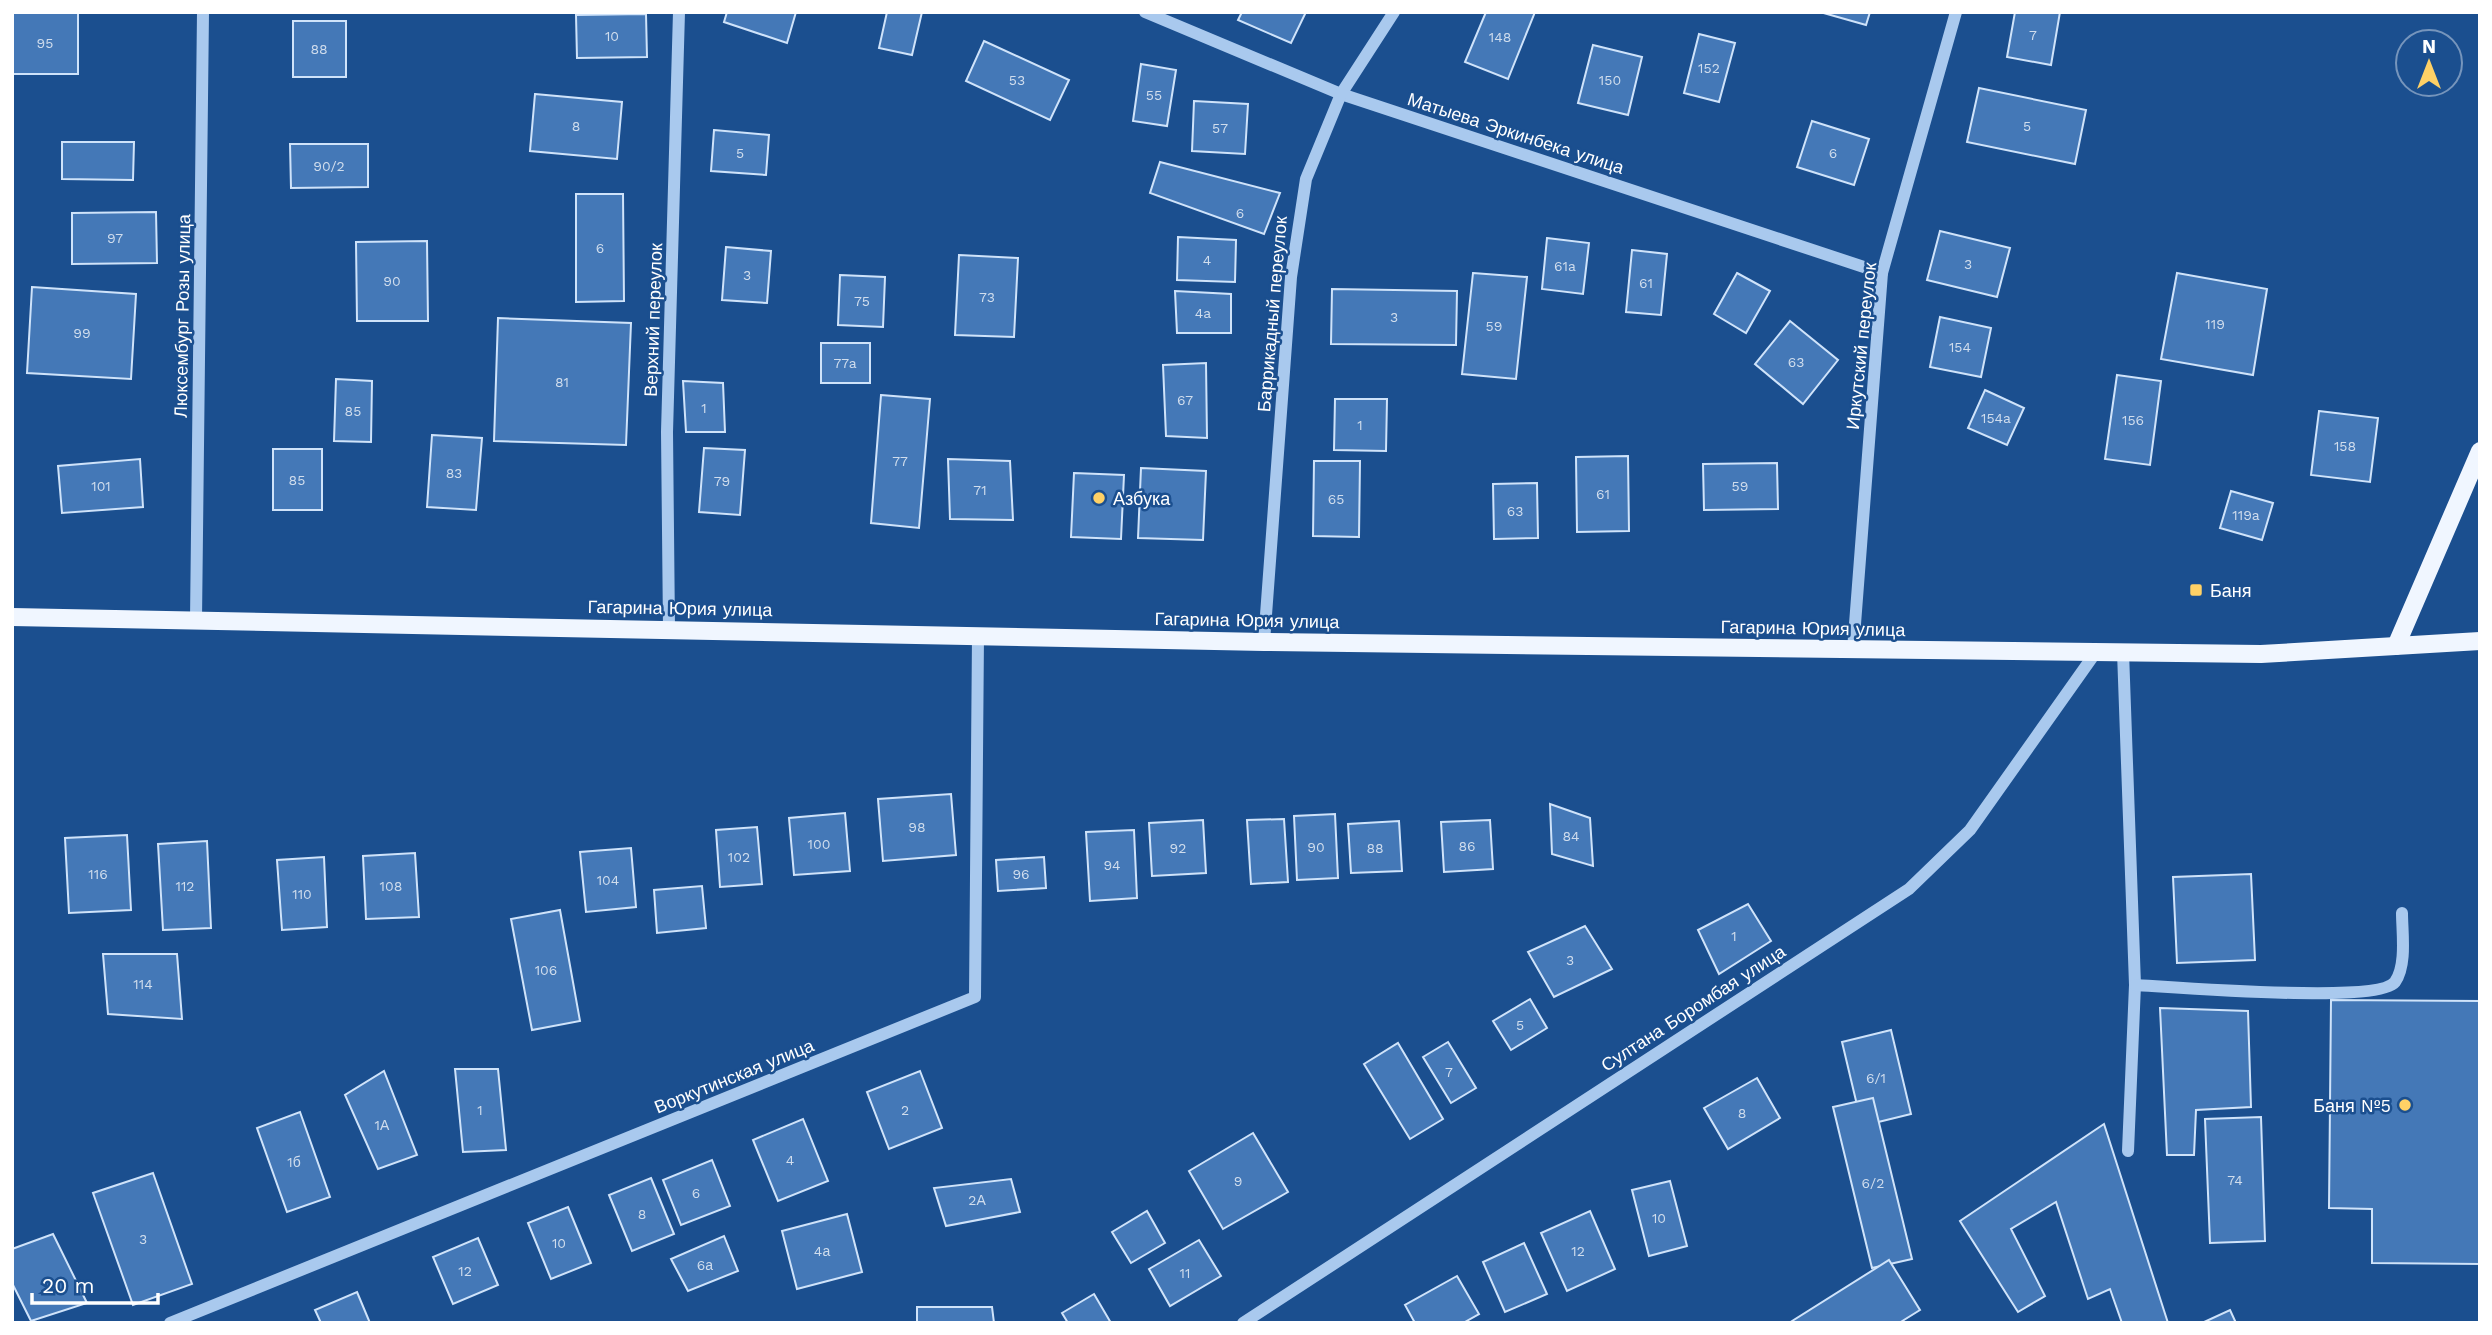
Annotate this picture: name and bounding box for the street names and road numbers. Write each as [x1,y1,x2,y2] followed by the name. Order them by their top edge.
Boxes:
[1405,88,1628,178] street label: Матыева Эркинбека улица
[170,213,194,418] street label: Люксембург Розы улица
[1253,215,1291,413] street label: Баррикадный переулок
[640,243,666,397] street label: Верхний переулок
[1842,261,1880,431] street label: Иркутский переулок
[587,596,774,620] street label: Гагарина Юрия улица
[1154,608,1341,632] street label: Гагарина Юрия улица
[1720,616,1907,640] street label: Гагарина Юрия улица
[1597,940,1790,1076] street label: Султана Боромбая улица
[651,1034,818,1118] street label: Воркутинская улица

